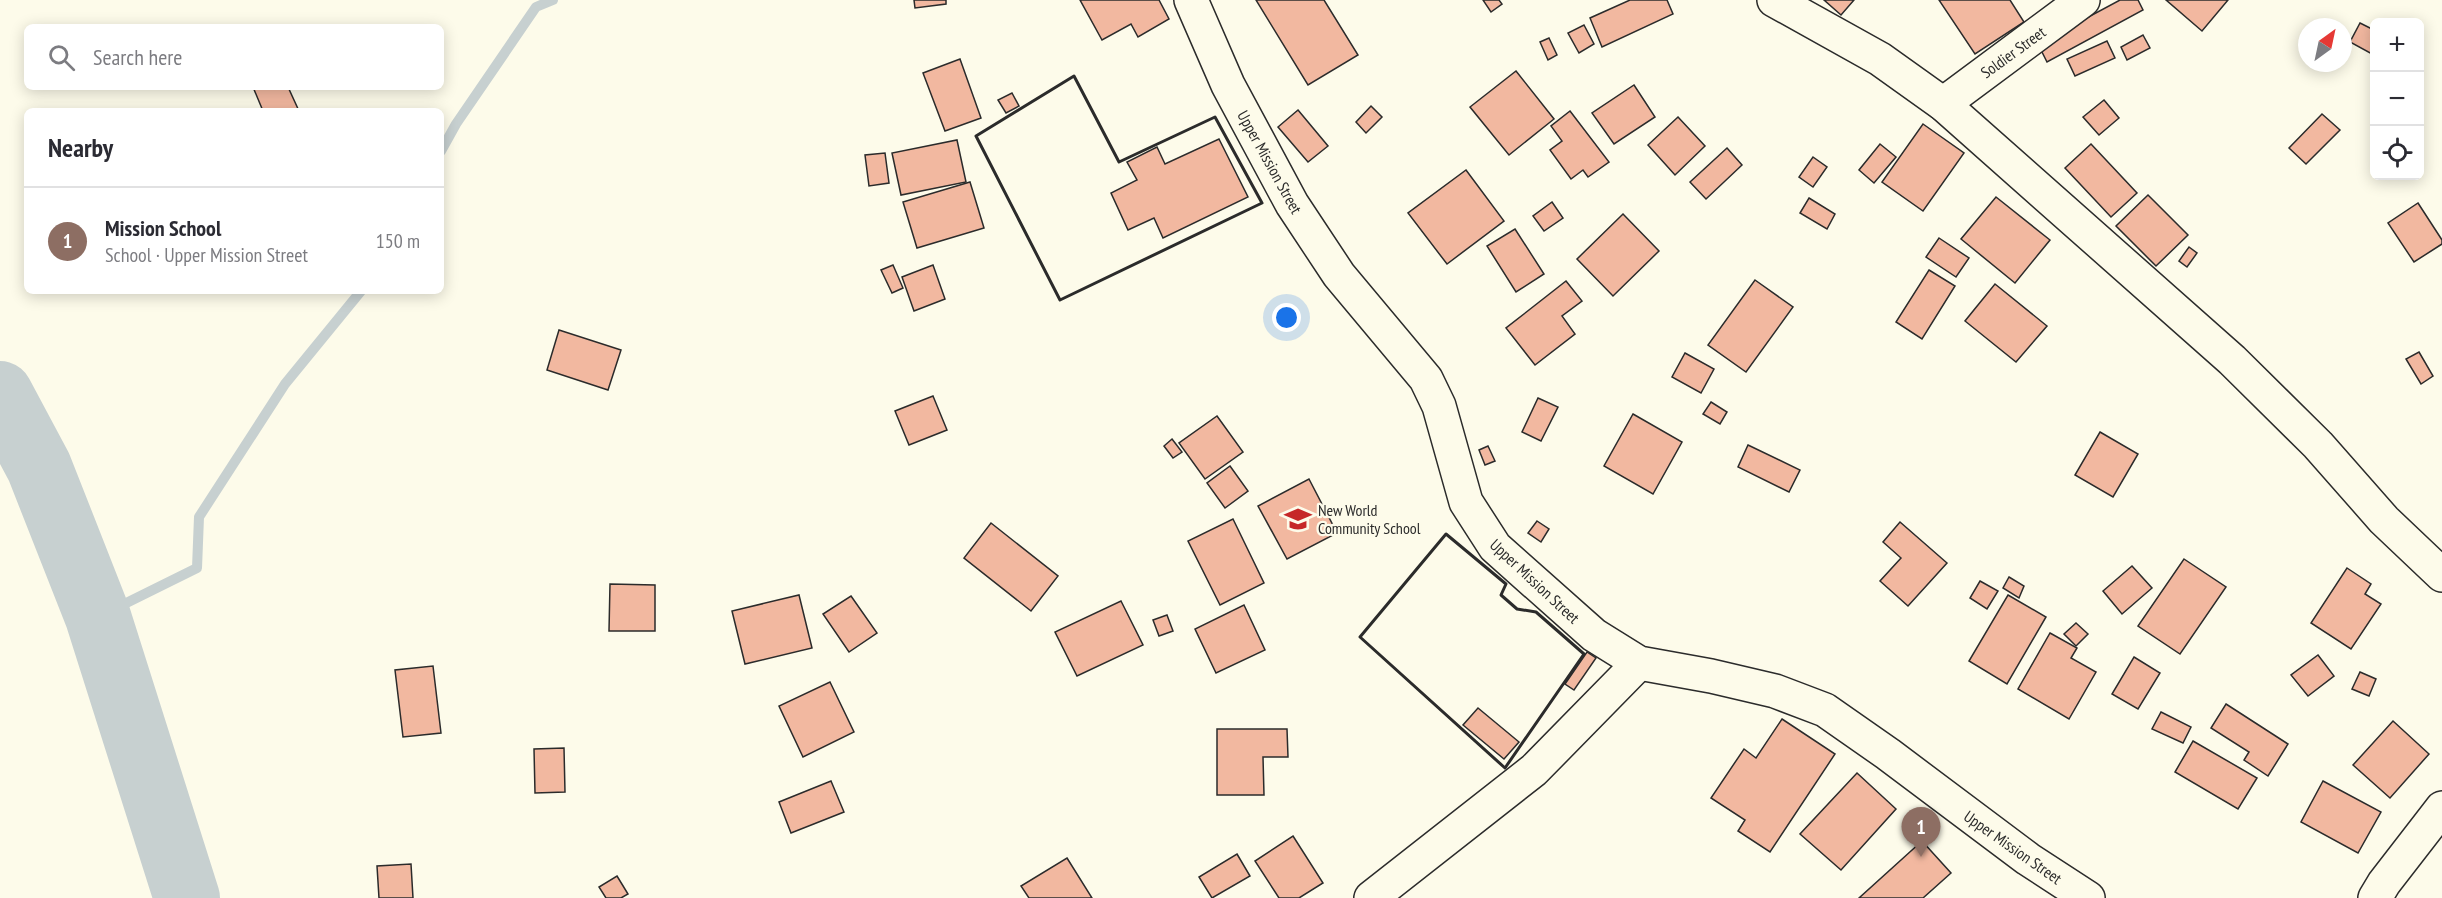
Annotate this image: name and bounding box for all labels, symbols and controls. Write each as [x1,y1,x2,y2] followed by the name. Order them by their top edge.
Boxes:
[2298,18,2352,72] north arrow
[2370,18,2424,180] map controls
[2370,18,2424,72] button: +
[1977,21,2050,82] street label: Soldier Street
[24,24,444,90] search box
[45,41,78,74] icon: search
[93,43,182,71] text: Search here
[2370,72,2424,126] button: −
[1233,107,1307,218] street label: Upper Mission Street
[2370,126,2424,180] button: locate
[48,131,113,164] text: Nearby
[105,214,221,242] text: Mission School
[63,228,72,254] text: 1
[376,228,420,254] text: 150 m
[105,242,308,268] text: School · Upper Mission Street
[1272,303,1301,332] your location
[1318,500,1421,538] place label: New World Community School
[1283,504,1313,534] school or university icon: New World Community School
[1486,534,1584,628] street label: Upper Mission Street
[1960,806,2066,889] street label: Upper Mission Street
[1902,808,1940,857] pin: 1

